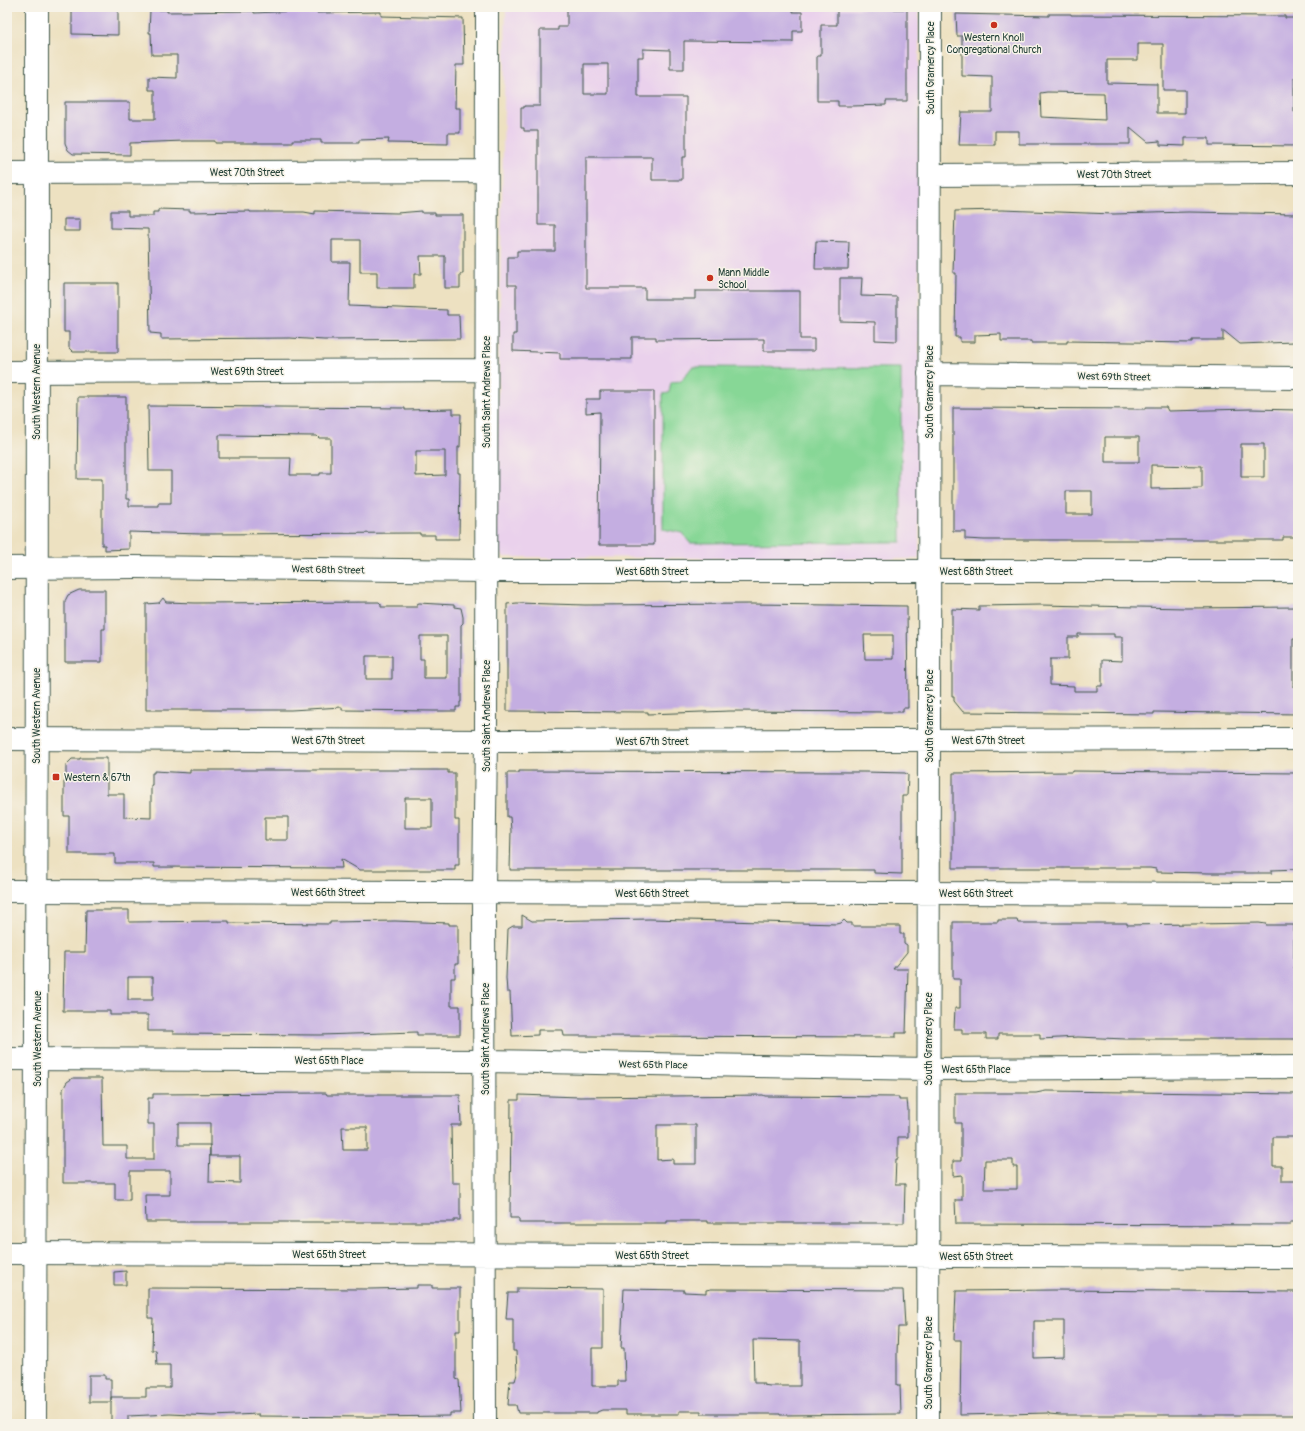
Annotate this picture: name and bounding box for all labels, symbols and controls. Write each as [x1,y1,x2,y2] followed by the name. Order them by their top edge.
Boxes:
[989,20,999,30] marker: Western Knoll Congregational Church
[925,21,937,115] street label: South Gramercy Place
[947,32,1042,56] place label: Western Knoll Congregational Church
[210,167,285,179] street label: West 70th Street
[1077,169,1152,181] street label: West 70th Street
[718,267,769,291] place label: Mann Middle School
[705,273,715,283] marker: Mann Middle School
[481,336,493,448] street label: South Saint Andrews Place
[31,344,43,440] street label: South Western Avenue
[924,345,936,439] street label: South Gramercy Place
[210,366,285,378] street label: West 69th Street
[1077,370,1152,384] street label: West 69th Street
[291,563,366,577] street label: West 68th Street
[615,566,689,578] street label: West 68th Street
[939,566,1013,578] street label: West 68th Street
[481,660,493,772] street label: South Saint Andrews Place
[31,668,43,764] street label: South Western Avenue
[924,669,936,763] street label: South Gramercy Place
[291,735,366,747] street label: West 67th Street
[951,735,1026,747] street label: West 67th Street
[615,736,690,748] street label: West 67th Street
[51,772,61,782] marker: Western & 67th
[64,772,131,784] place label: Western & 67th
[291,887,366,899] street label: West 66th Street
[615,888,690,900] street label: West 66th Street
[939,888,1014,900] street label: West 66th Street
[480,983,492,1095] street label: South Saint Andrews Place
[32,991,44,1087] street label: South Western Avenue
[923,992,935,1086] street label: South Gramercy Place
[295,1055,363,1067] street label: West 65th Place
[618,1058,688,1072] street label: West 65th Place
[942,1064,1010,1076] street label: West 65th Place
[292,1249,367,1261] street label: West 65th Street
[615,1250,690,1262] street label: West 65th Street
[939,1251,1014,1263] street label: West 65th Street
[923,1316,935,1410] street label: South Gramercy Place

